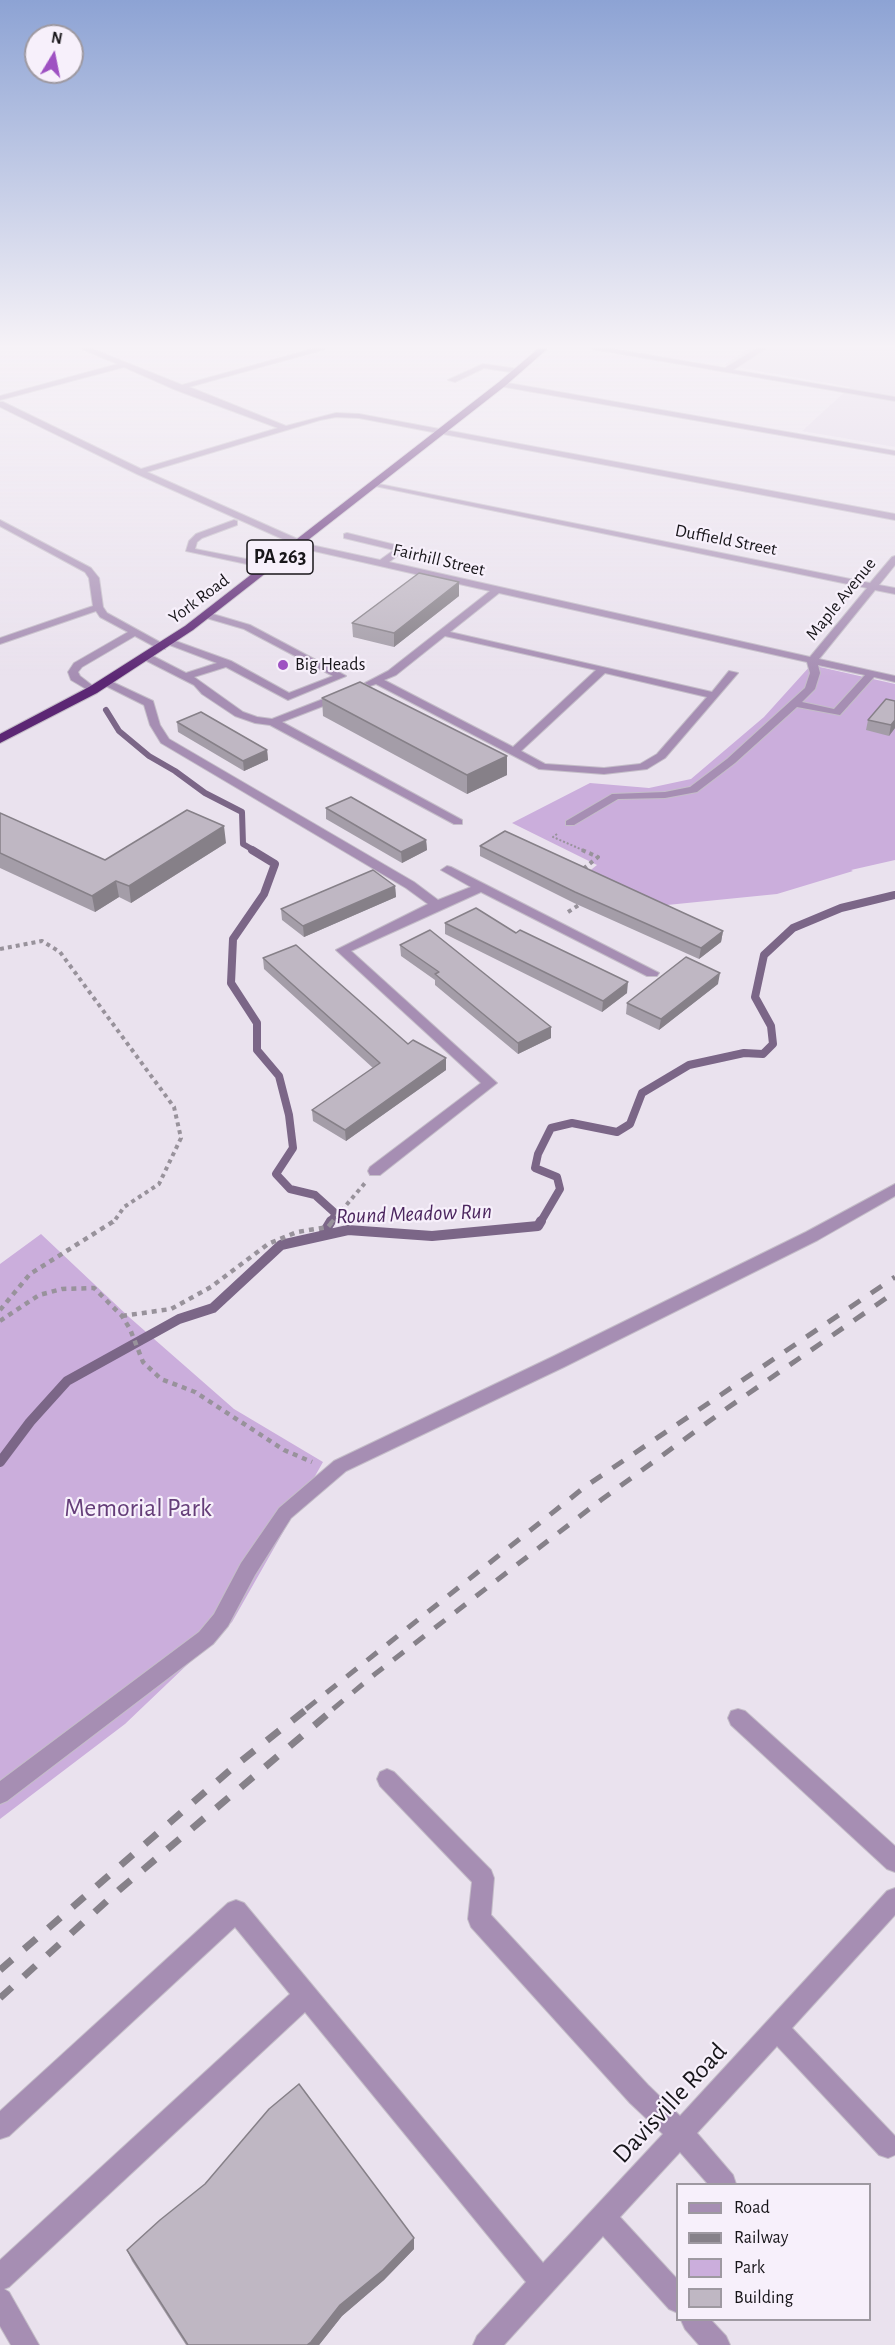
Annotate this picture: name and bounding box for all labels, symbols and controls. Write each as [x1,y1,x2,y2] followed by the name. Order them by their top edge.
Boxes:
[24,24,84,84] north arrow
[50,29,64,47] text: N
[673,520,779,560] street label: Duffield Street
[391,539,487,581] street label: Fairhill Street
[247,540,313,574] road number: PA 263
[801,553,881,645] street label: Maple Avenue
[165,569,233,629] street label: York Road
[295,654,365,676] place label: Big Heads
[276,658,290,672] marker: Big Heads
[336,1198,492,1230] water label: Round Meadow Run
[64,1492,212,1524] park label: Memorial Park
[606,2036,734,2170] street label: Davisville Road
[676,2183,871,2321] legend
[734,2199,770,2217] text: Road
[734,2229,788,2247] text: Railway
[734,2259,765,2277] text: Park
[734,2289,793,2307] text: Building

